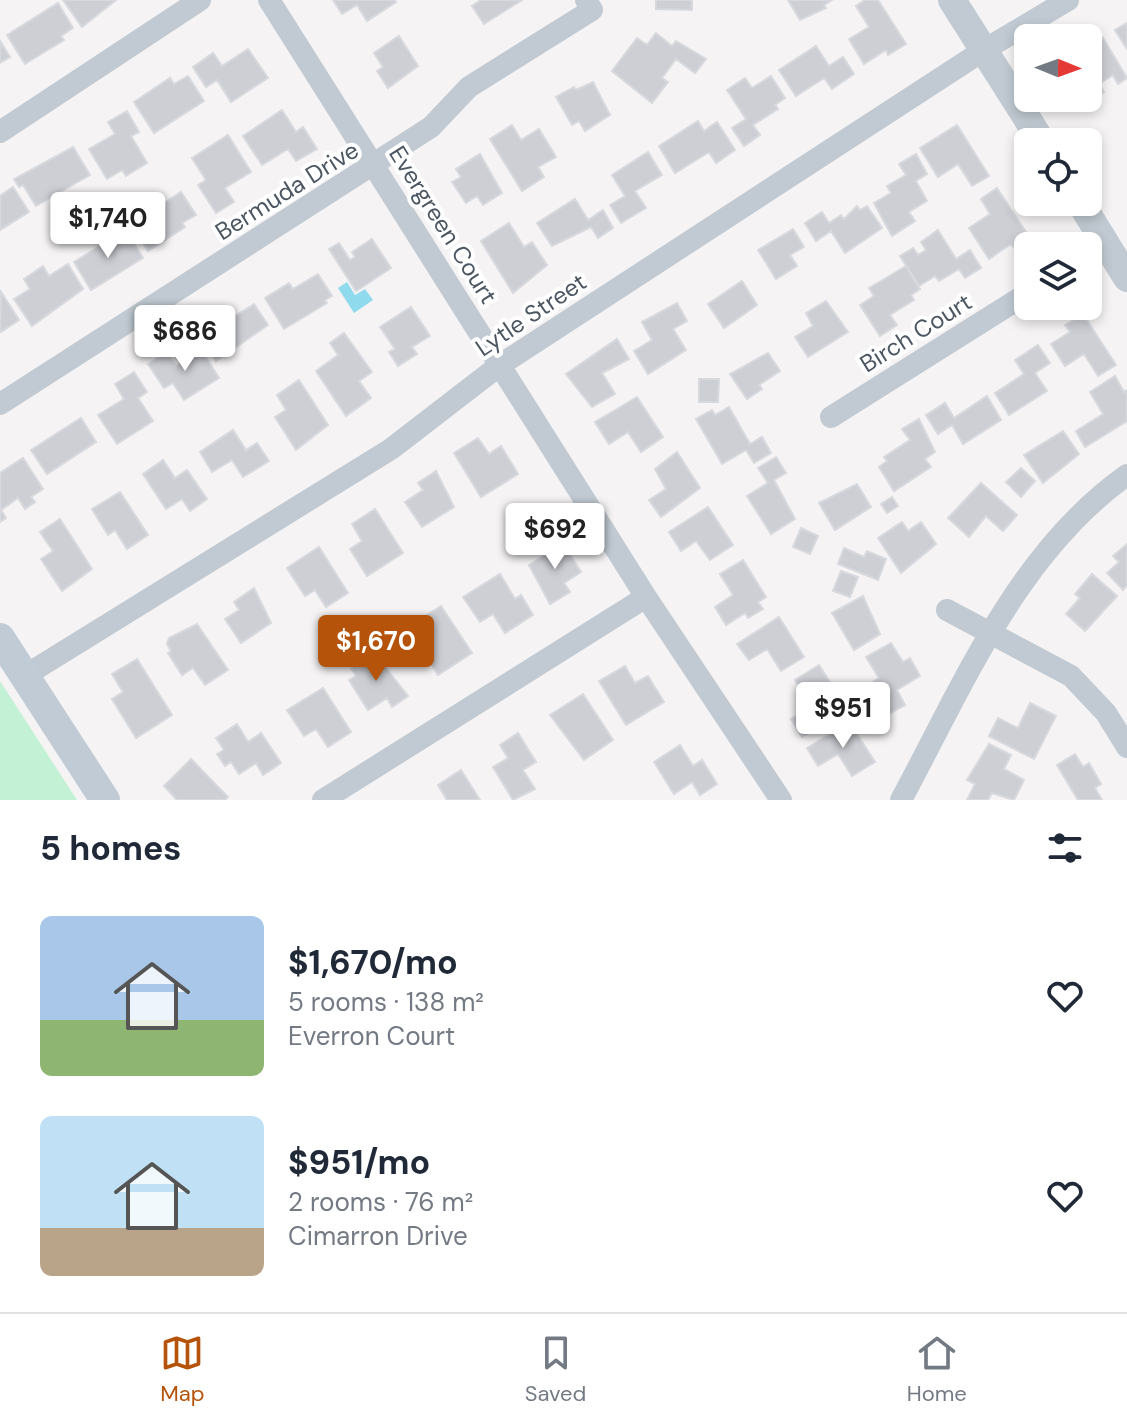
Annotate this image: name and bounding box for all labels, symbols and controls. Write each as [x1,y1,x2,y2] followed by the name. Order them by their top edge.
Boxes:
[1014,24,1102,112] north arrow
[1014,24,1102,320] map controls
[1014,128,1102,216] button: locate
[209,134,364,247] street label: Bermuda Drive
[382,140,504,310] street label: Evergreen Court
[43,192,173,260] pin: $1,740
[68,201,148,235] text: $1,740
[1014,232,1102,320] button: layers
[469,266,592,363] street label: Lytle Street
[854,286,977,379] street label: Birch Court
[138,305,232,373] pin: $686
[152,314,218,348] text: $686
[508,503,602,571] pin: $692
[524,512,587,546] text: $692
[311,615,441,683] pin: $1,670
[336,624,416,658] text: $1,670
[796,682,890,750] pin: $951
[814,691,872,725] text: $951
[40,826,181,871] text: 5 homes
[1043,826,1087,870] icon: filters
[288,940,458,985] text: $1,670/mo
[104,948,200,1044] icon: home
[1043,974,1087,1018] icon: heart
[288,985,484,1019] text: 5 rooms · 138 m²
[288,1019,455,1053] text: Everron Court
[288,1140,430,1185] text: $951/mo
[104,1148,200,1244] icon: home
[1043,1174,1087,1218] icon: heart
[288,1185,473,1219] text: 2 rooms · 76 m²
[288,1219,468,1253] text: Cimarron Drive
[160,1331,204,1408] tab: Map
[525,1331,586,1408] tab: Saved
[907,1331,967,1408] tab: Home

